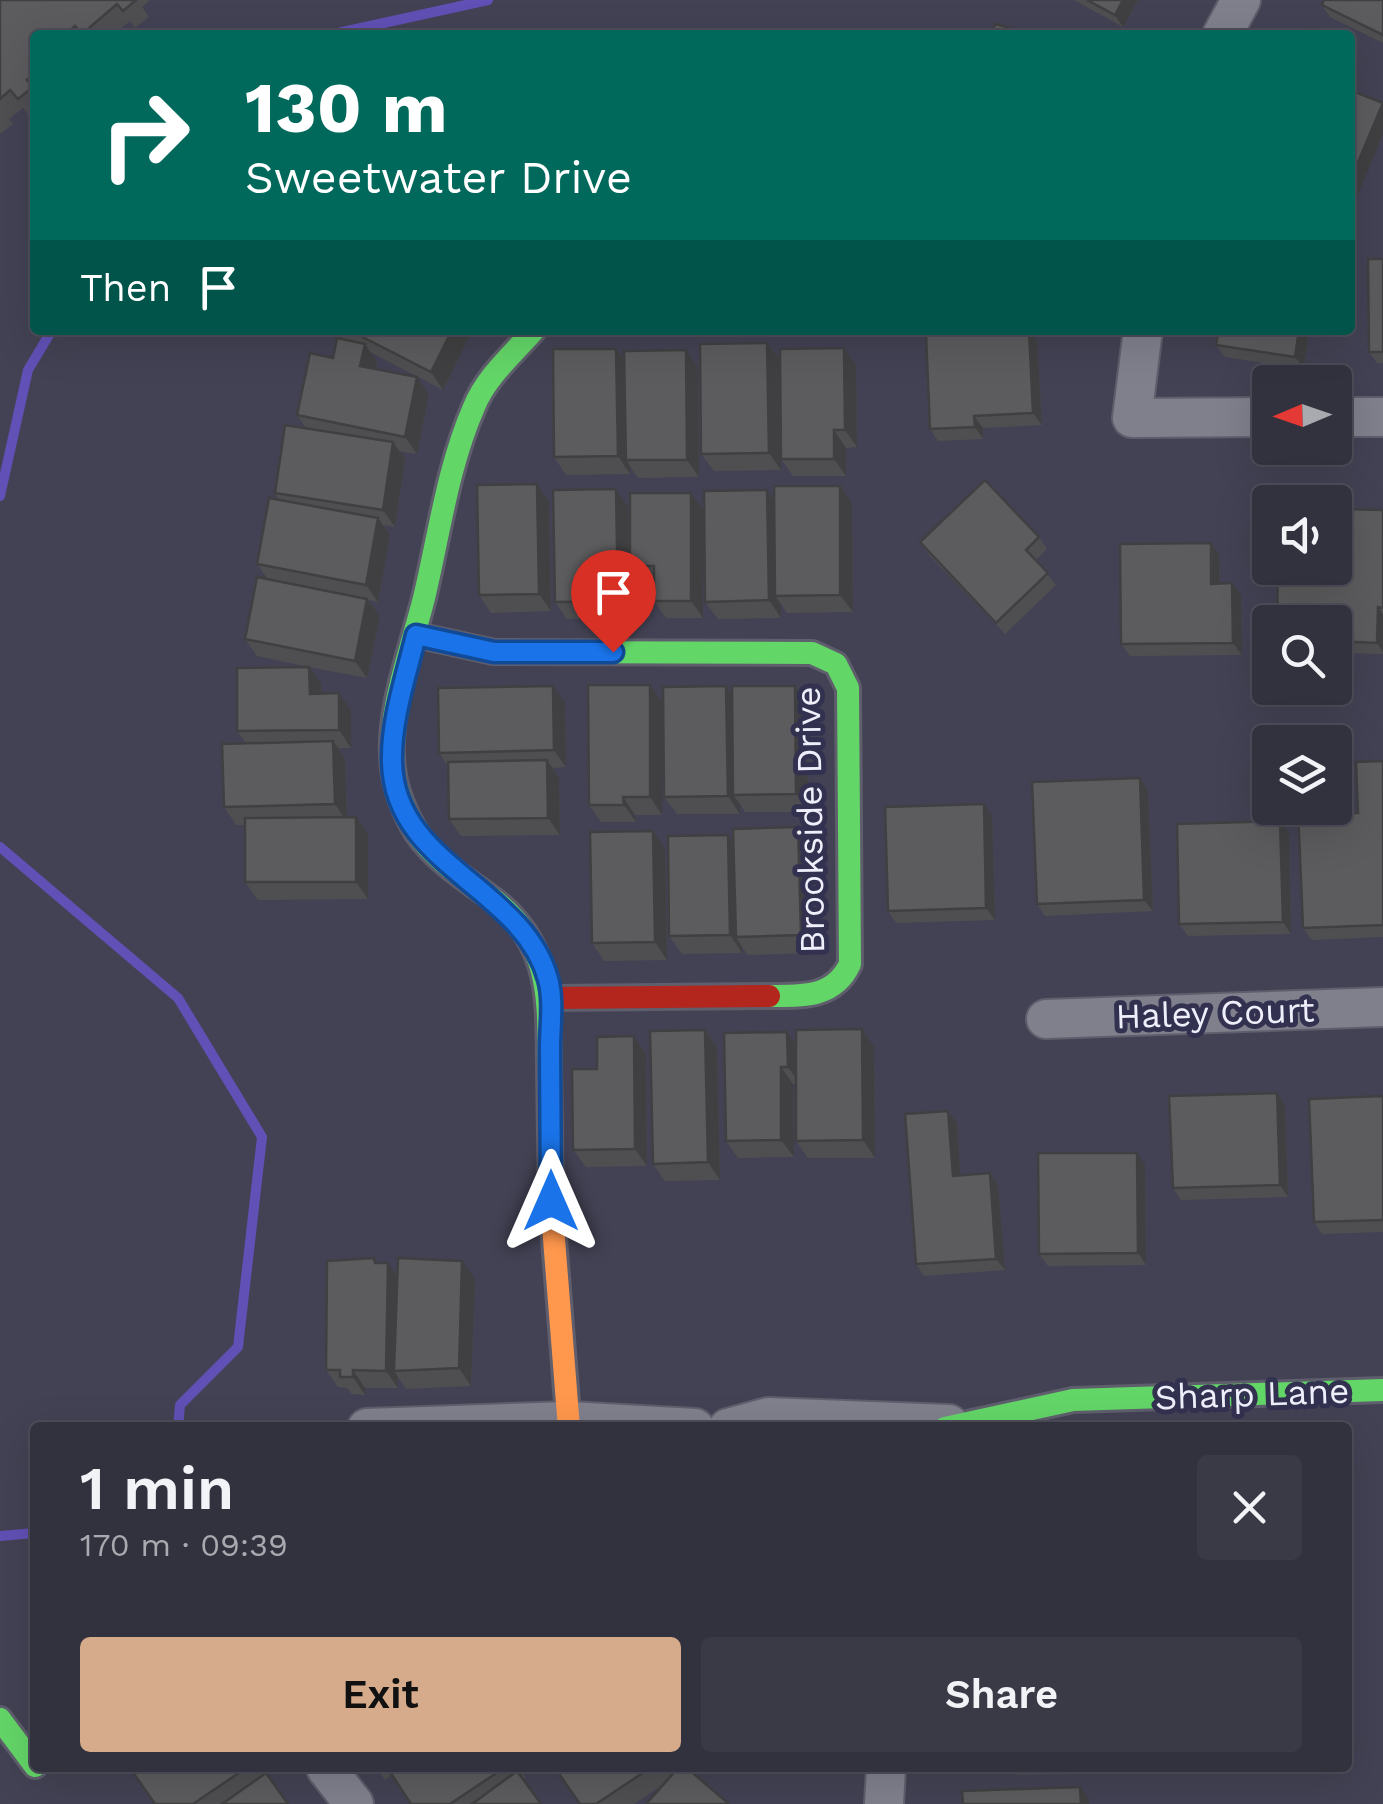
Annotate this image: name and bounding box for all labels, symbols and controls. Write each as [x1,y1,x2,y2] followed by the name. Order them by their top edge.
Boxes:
[245,67,448,149] text: 130 m
[80,70,210,200] icon: right
[245,151,632,204] text: Sweetwater Drive
[191,260,246,315] icon: arrive
[80,266,171,310] text: Then
[1252,365,1352,465] north arrow
[1252,365,1352,825] map controls
[1252,485,1352,585] button: sound
[571,550,656,653] pin
[586,565,641,620] icon: arrive
[1252,605,1352,705] button: search
[787,686,833,954] street label: Brookside Drive
[1252,725,1352,825] button: layers
[1115,989,1315,1037] street label: Haley Court
[499,1149,603,1253] position arrow
[1154,1370,1350,1418] street label: Sharp Lane
[80,1453,234,1524] text: 1 min
[1197,1455,1302,1560] button: close
[80,1526,288,1564] text: 170 m · 09:39
[80,1637,681,1752] button: Exit
[701,1637,1302,1752] button: Share

